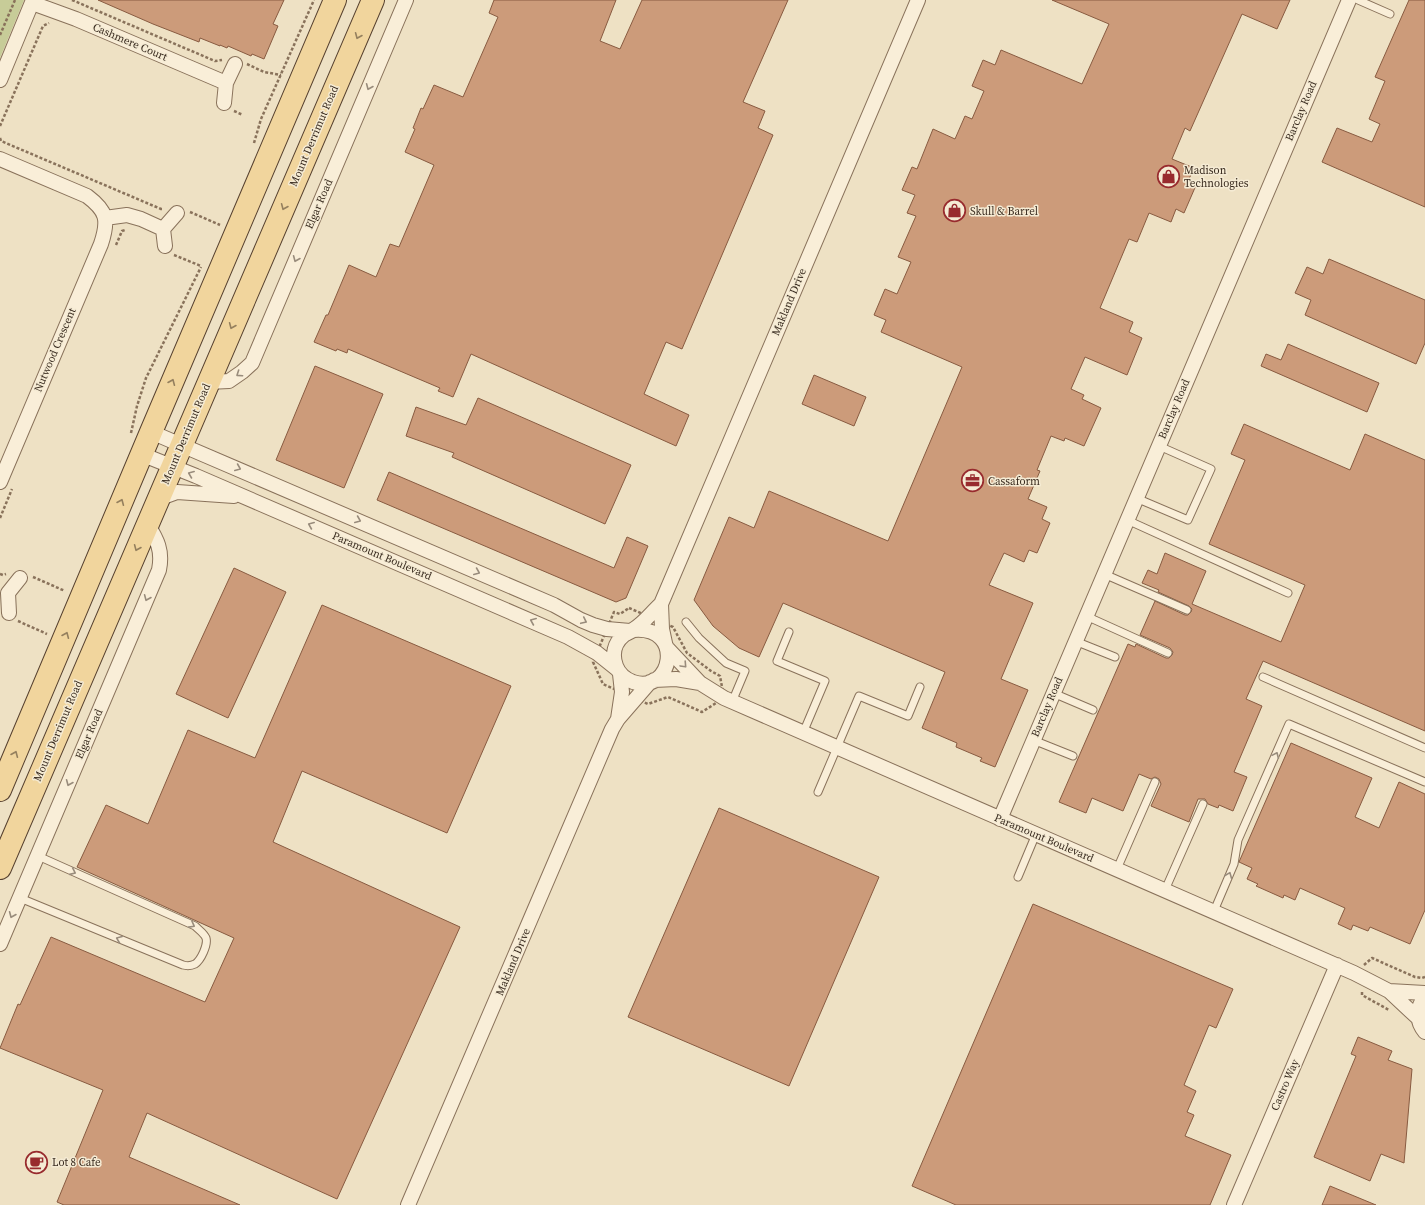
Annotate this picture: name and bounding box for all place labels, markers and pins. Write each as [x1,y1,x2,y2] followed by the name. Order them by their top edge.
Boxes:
[1155,163,1181,189] shop icon: Madison Technologies
[1184,163,1249,191] place label: Madison Technologies
[942,198,968,224] shop icon: Skull & Barrel
[970,204,1038,219] place label: Skull & Barrel
[959,468,985,494] office icon: Cassaform
[988,474,1040,489] place label: Cassaform
[23,1149,49,1175] cafe icon: Lot 8 Cafe
[52,1155,101,1170] place label: Lot 8 Cafe

